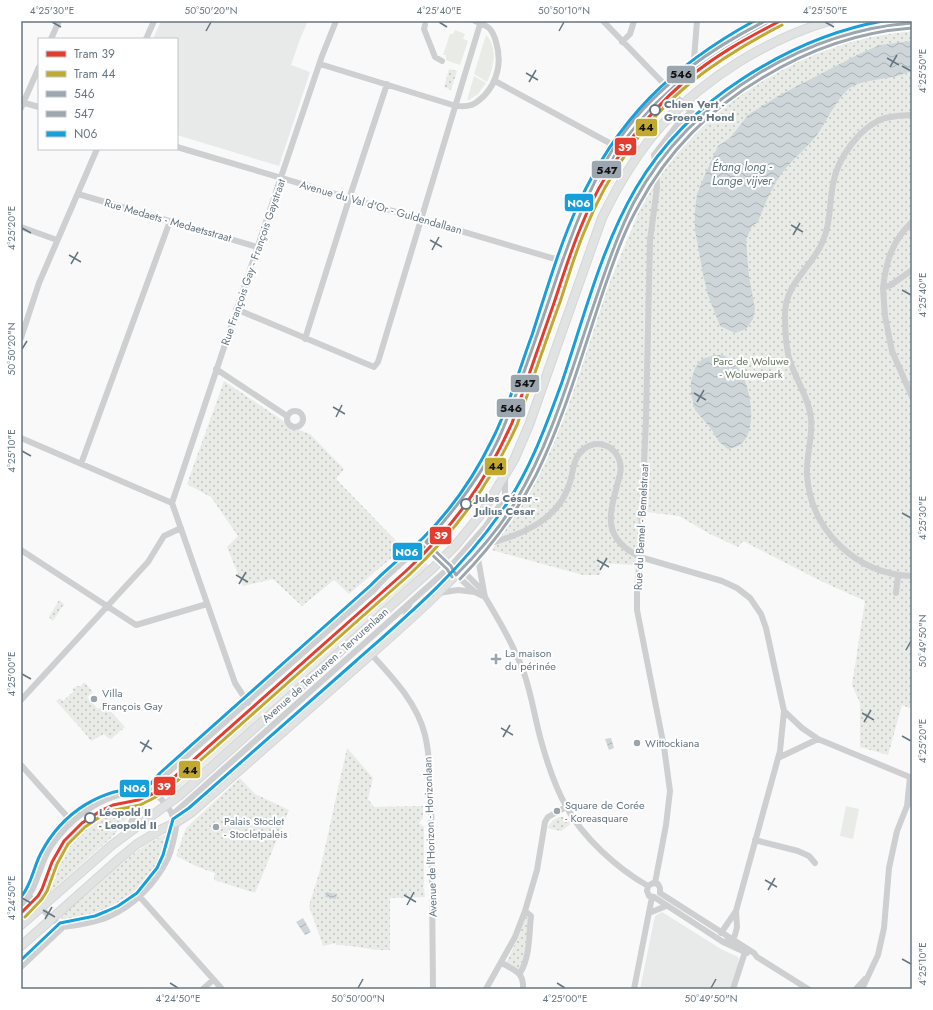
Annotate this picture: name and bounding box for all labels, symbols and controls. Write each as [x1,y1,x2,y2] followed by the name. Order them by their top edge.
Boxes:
[30,3,74,18] text: 4°25'30"E
[185,3,238,18] text: 50°50'20"N
[417,3,461,18] text: 4°25'40"E
[538,3,590,18] text: 50°50'10"N
[803,3,847,18] text: 4°25'50"E
[38,38,178,150] legend
[74,45,115,63] text: Tram 39
[915,49,930,93] text: 4°25'50"E
[74,65,115,83] text: Tram 44
[666,65,696,84] line badge: 546
[670,66,692,82] text: 546
[74,85,95,103] text: 546
[664,96,734,125] place label: Chien Vert - Groene Hond
[649,104,661,116] marker: Chien Vert - Groene Hond
[74,105,95,123] text: 547
[635,118,658,137] line badge: 44
[638,119,654,135] text: 44
[74,125,98,143] text: N06
[614,137,637,156] line badge: 39
[618,139,632,155] text: 39
[712,158,773,190] water label: Étang long - Lange vijver
[591,160,622,179] line badge: 547
[596,162,618,178] text: 547
[217,176,289,347] street label: Rue François Gay - François Gaystraat
[298,176,464,238] street label: Avenue du Val d'Or - Guldendallaan
[564,193,594,212] line badge: N06
[103,194,234,246] street label: Rue Medaets - Medaetsstraat
[567,195,591,211] text: N06
[4,206,19,250] text: 4°25'20"E
[915,273,930,317] text: 4°25'40"E
[4,323,19,376] text: 50°50'20"N
[713,353,789,382] park label: Parc de Woluwe - Woluwepark
[510,374,540,393] line badge: 547
[514,375,536,391] text: 547
[496,398,526,418] line badge: 546
[500,400,522,416] text: 546
[4,429,19,473] text: 4°25'10"E
[484,457,507,476] line badge: 44
[488,458,504,474] text: 44
[630,463,652,591] street label: Rue du Bemel - Bemelstraat
[473,490,538,519] place label: Jules César - Julius Cesar
[915,496,930,540] text: 4°25'30"E
[460,498,472,510] marker: Jules César - Julius Cesar
[429,526,452,545] line badge: 39
[434,527,448,543] text: 39
[392,542,423,561] line badge: N06
[395,544,419,560] text: N06
[258,604,392,726] street label: Avenue de Tervueren - Tervurenlaan
[915,615,930,667] text: 50°49'50"N
[505,645,556,674] place label: La maison du périnée
[4,652,19,696] text: 4°25'00"E
[490,653,502,665] marker: La maison du périnée
[102,685,163,714] place label: Villa François Gay
[89,694,99,704] marker: Villa François Gay
[915,719,930,763] text: 4°25'20"E
[645,735,699,751] place label: Wittockiana
[632,738,642,748] marker: Wittockiana
[419,756,441,918] street label: Avenue de l'Horizon - Horizonlaan
[178,760,201,779] line badge: 44
[182,762,198,778] text: 44
[153,776,176,796] line badge: 39
[157,778,171,794] text: 39
[119,779,150,798] line badge: N06
[123,780,147,796] text: N06
[565,797,645,826] place label: Square de Corée - Koreasquare
[99,804,157,833] place label: Léopold II - Leopold II
[552,806,562,816] marker: Square de Corée - Koreasquare
[84,812,96,824] marker: Léopold II - Leopold II
[224,813,288,842] place label: Palais Stoclet - Stocletpaleis
[211,822,221,832] marker: Palais Stoclet - Stocletpaleis
[4,876,19,920] text: 4°24'50"E
[915,942,930,986] text: 4°25'10"E
[156,991,200,1006] text: 4°24'50"E
[331,991,385,1006] text: 50°50'00"N
[543,991,587,1006] text: 4°25'00"E
[685,991,737,1006] text: 50°49'50"N

